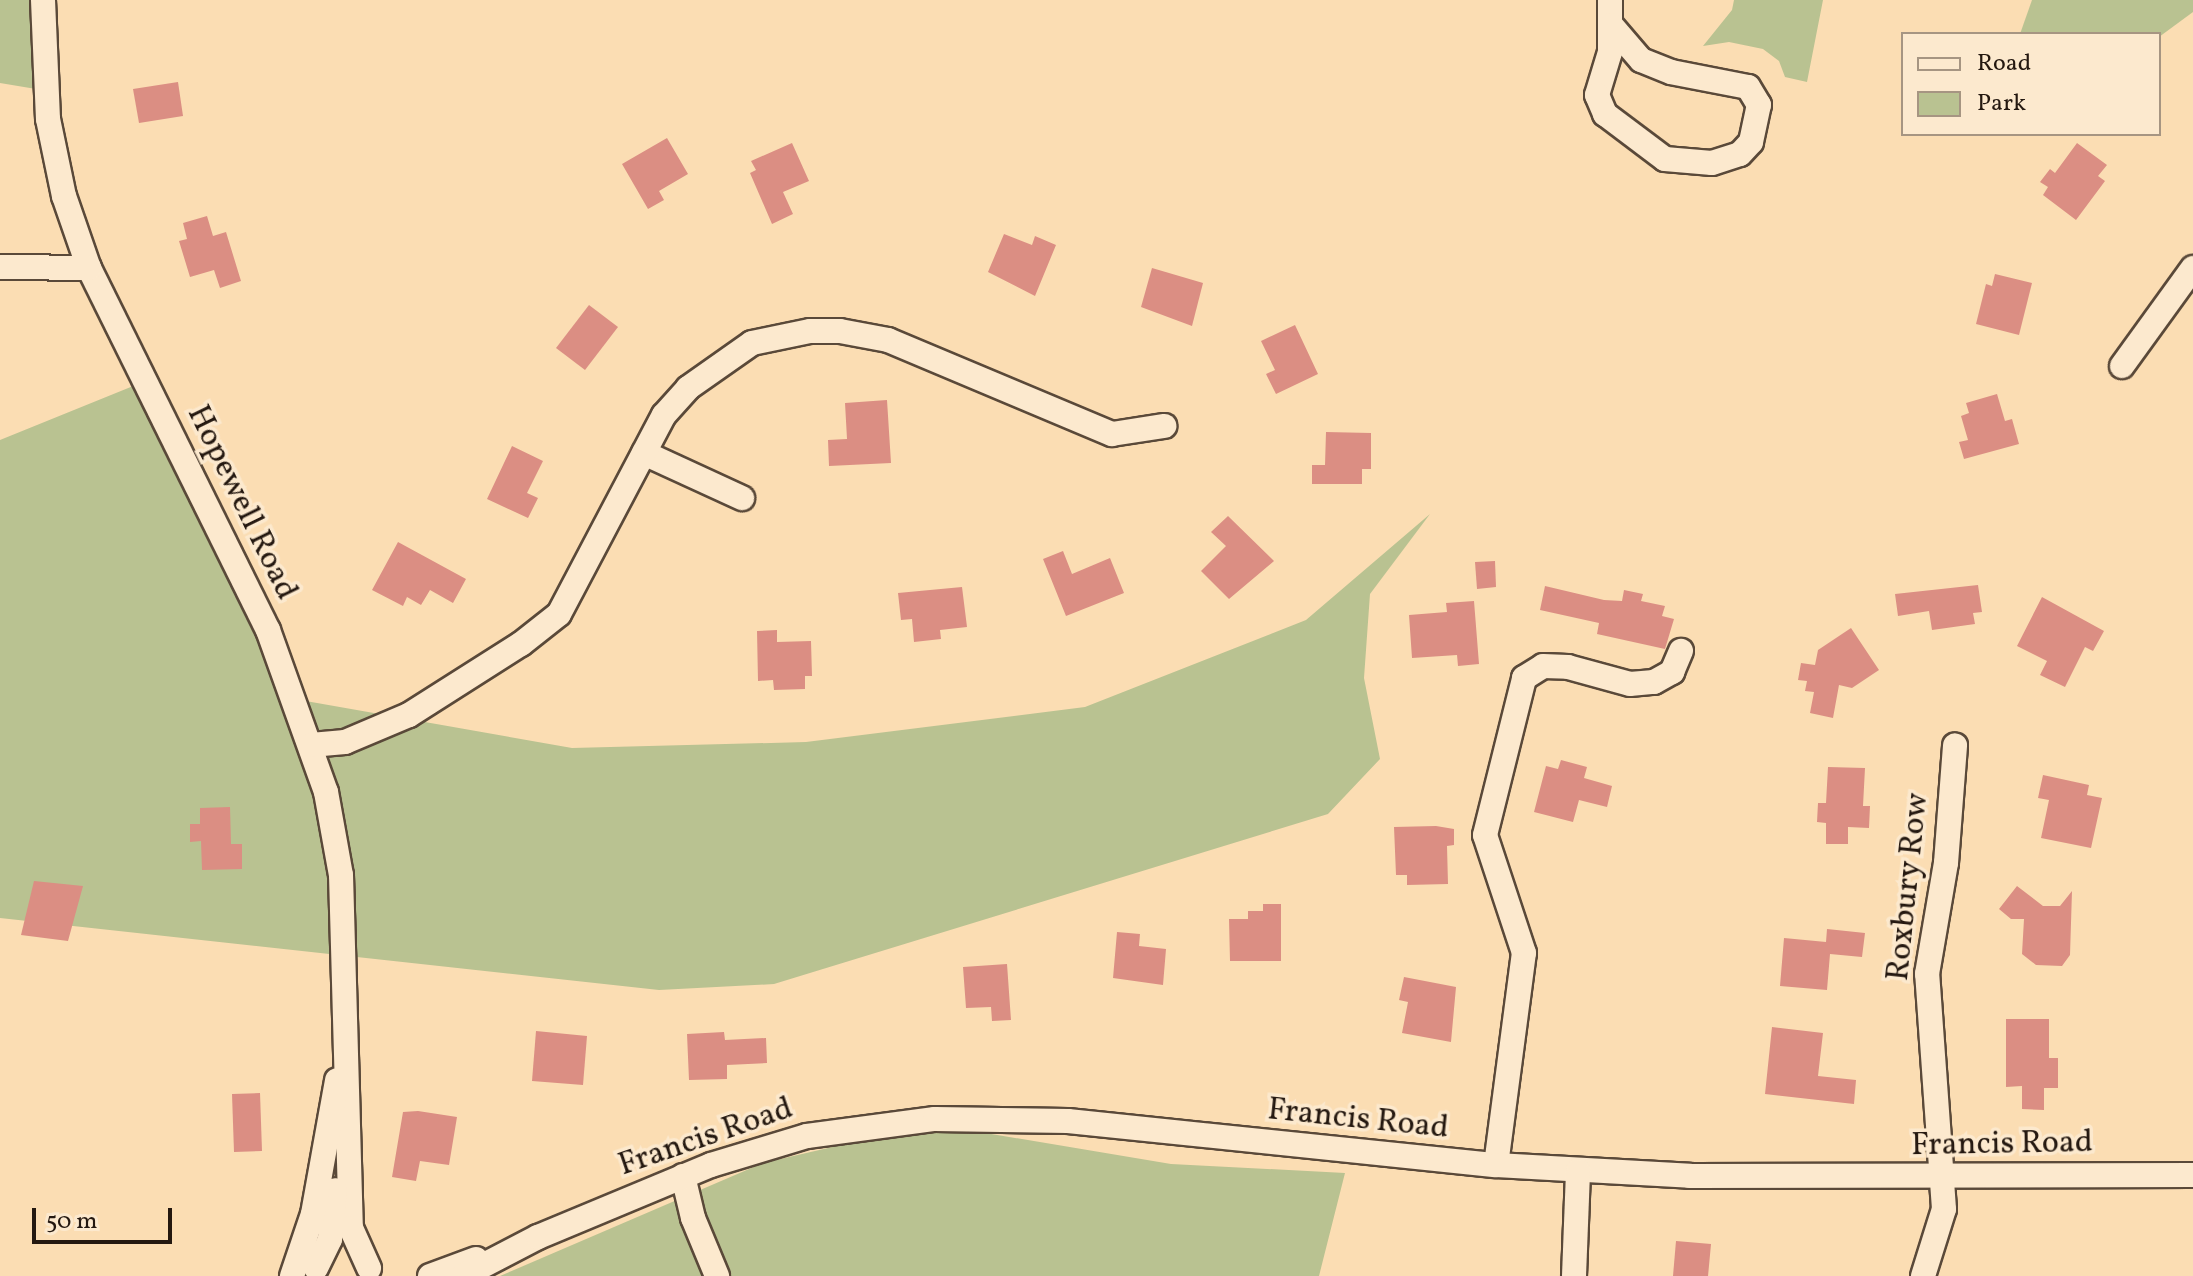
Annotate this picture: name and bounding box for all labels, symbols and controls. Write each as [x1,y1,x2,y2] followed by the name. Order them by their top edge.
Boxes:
[1901,32,2161,136] legend
[1977,47,2031,81] text: Road
[1977,87,2026,121] text: Park
[177,399,305,607] street label: Hopewell Road
[1880,791,1938,983] street label: Roxbury Row
[614,1090,798,1186] street label: Francis Road
[1266,1091,1450,1149] street label: Francis Road
[1911,1124,2093,1166] street label: Francis Road
[36,1192,176,1242] scale bar
[46,1205,98,1239] text: 50 m

